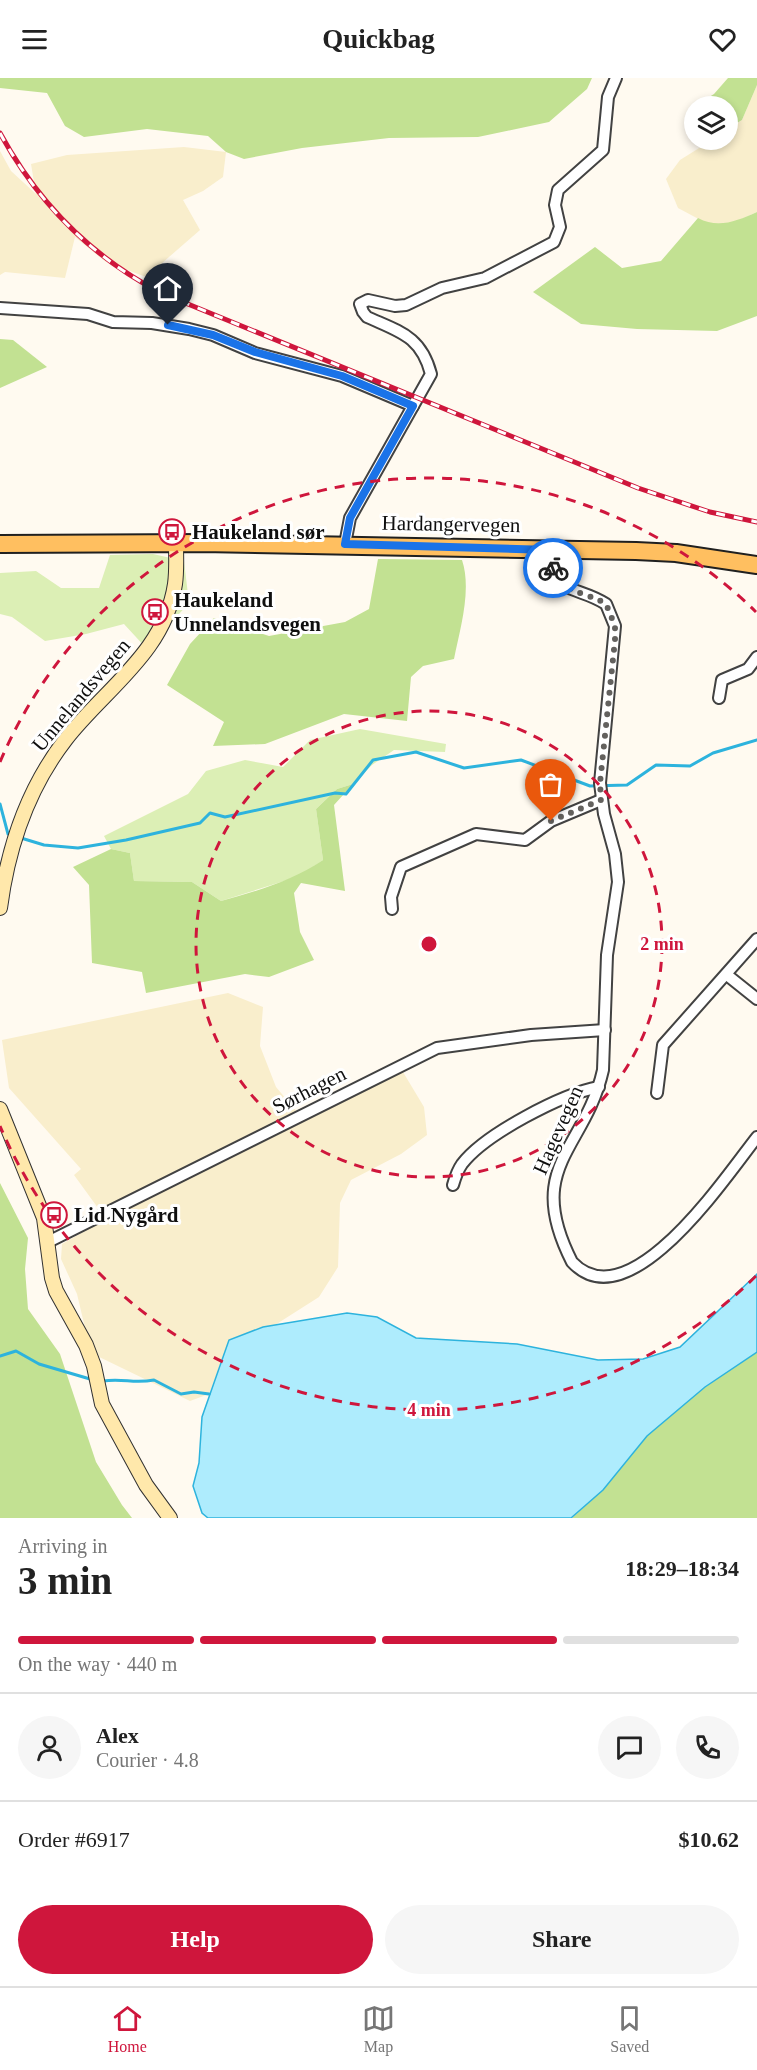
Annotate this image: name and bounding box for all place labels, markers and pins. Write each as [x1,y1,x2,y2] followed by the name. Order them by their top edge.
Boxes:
[142,263,193,325] pin
[157,517,187,547] bus stop icon: Haukeland sør
[192,520,324,544] place label: Haukeland sør
[174,588,321,636] place label: Haukeland Unnelandsvegen
[140,597,170,627] bus stop icon: Haukeland Unnelandsvegen
[525,759,576,821] pin
[419,934,439,954] centre of rings
[39,1200,69,1230] bus stop icon: Lid Nygård
[74,1203,179,1227] place label: Lid Nygård

